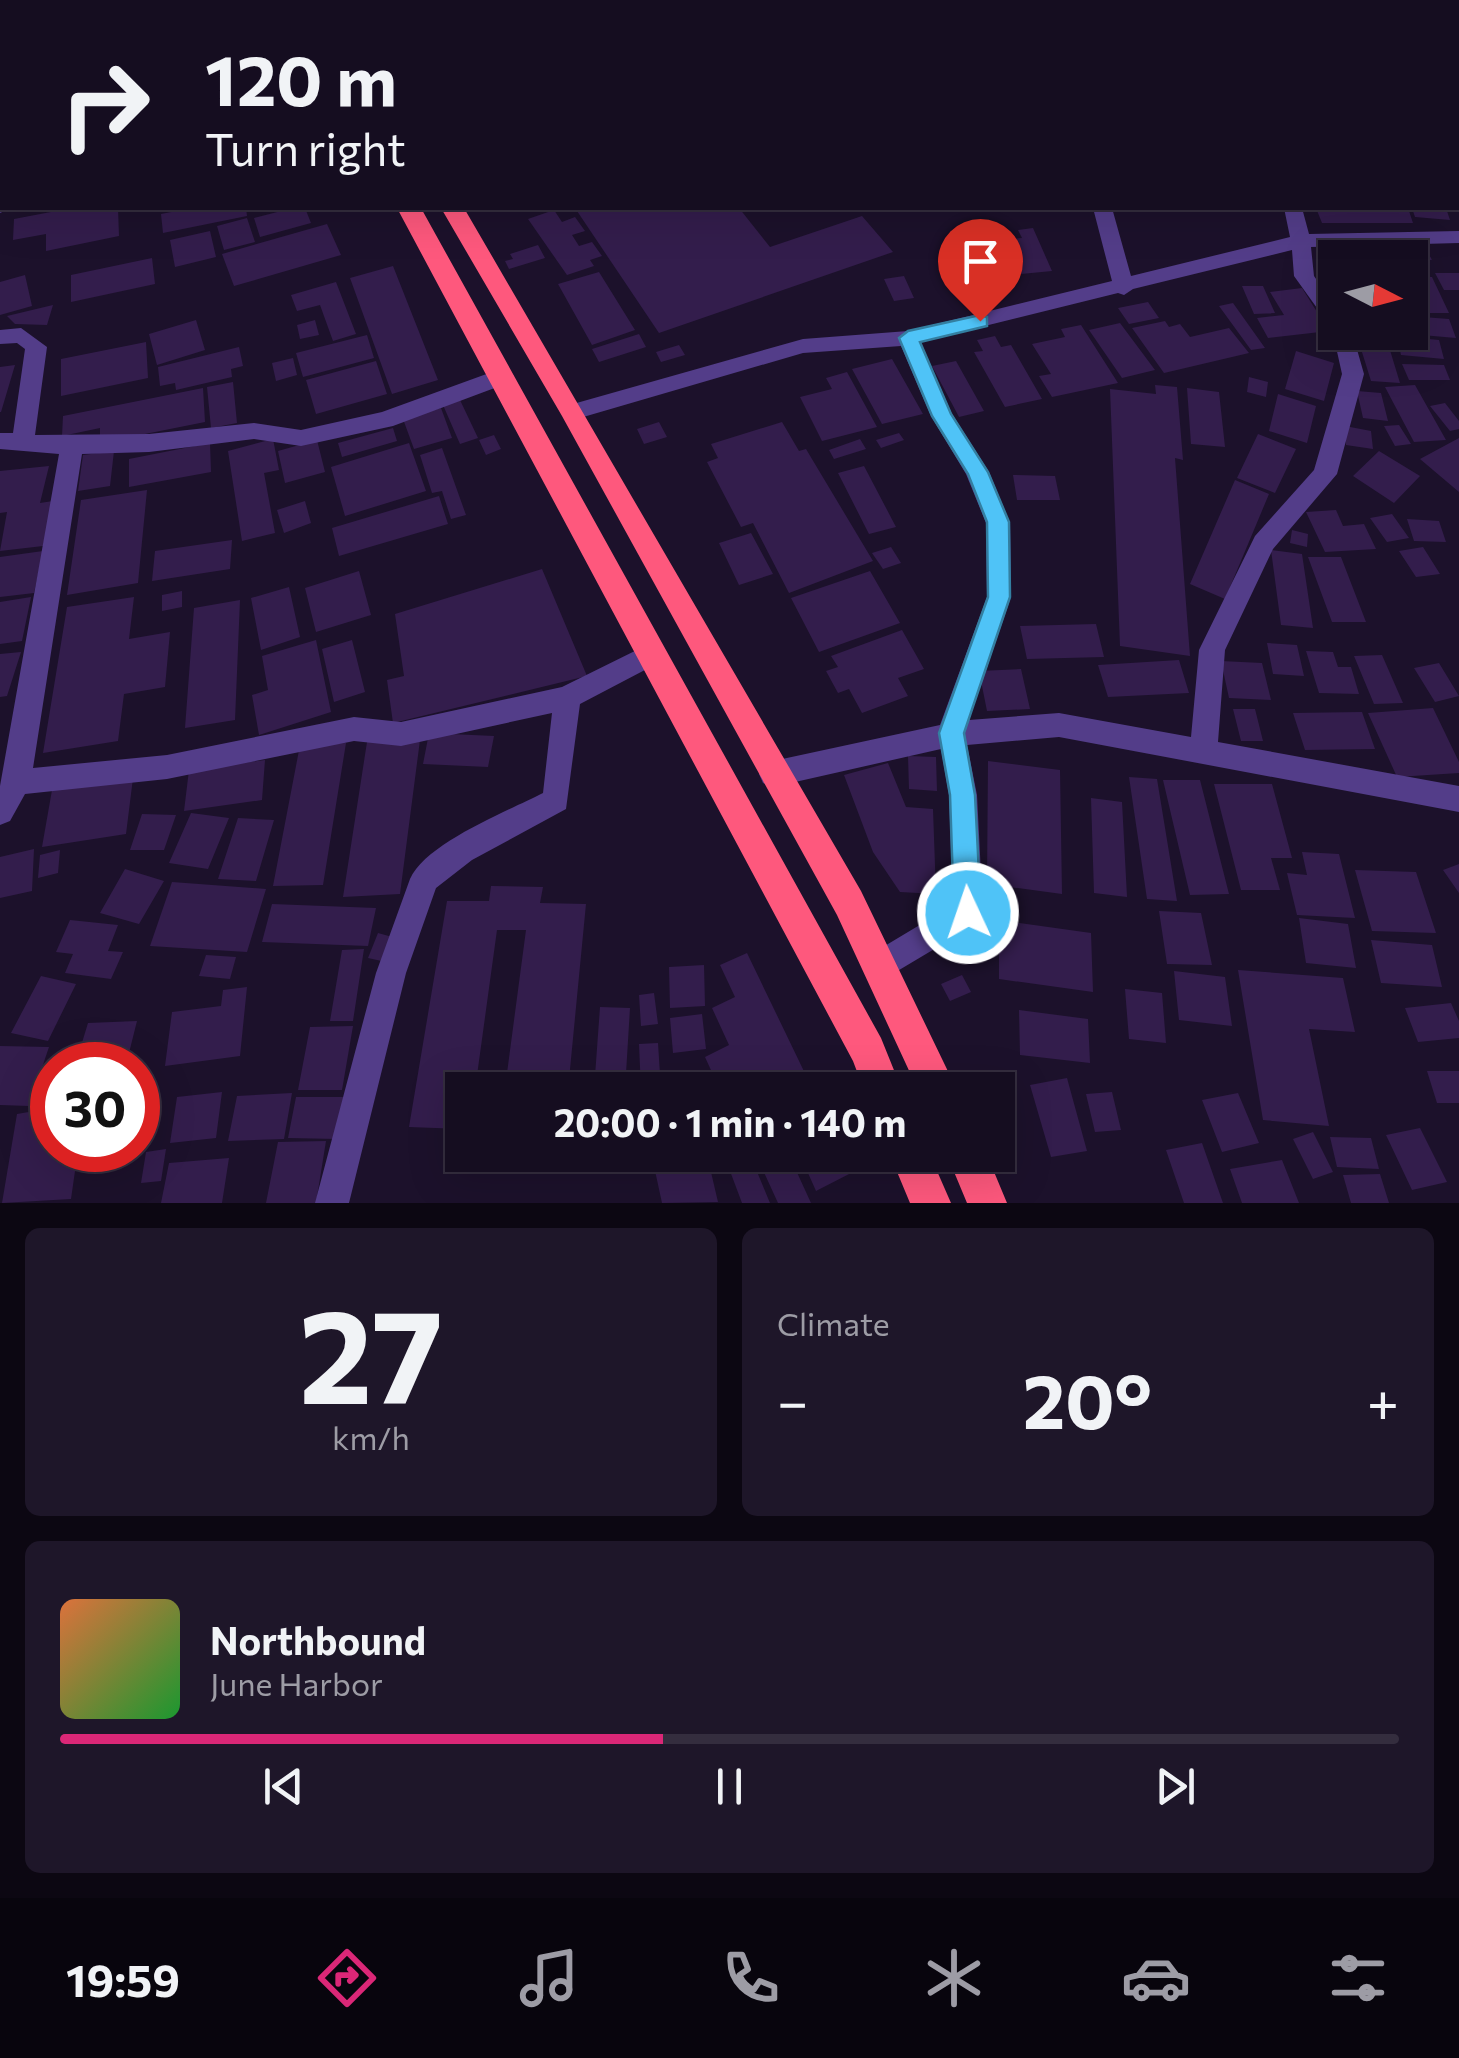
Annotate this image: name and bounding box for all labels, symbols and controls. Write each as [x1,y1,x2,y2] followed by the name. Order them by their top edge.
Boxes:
[205,35,397,120] text: 120 m
[40,40,170,170] icon: right
[205,120,406,175] text: Turn right
[938,219,1023,322] pin
[953,234,1008,289] icon: arrive
[1318,240,1428,350] north arrow
[1318,240,1428,350] map controls
[916,861,1020,965] position arrow
[30,1042,160,1172] speed limit sign: 30
[554,1098,906,1145] text: 20:00 · 1 min · 140 m
[299,1272,443,1431] text: 27
[777,1303,890,1343] text: Climate
[1023,1353,1152,1444] text: 20°
[777,1366,808,1433] text: −
[1367,1366,1399,1433] text: +
[332,1417,410,1457] text: km/h
[210,1616,426,1663] text: Northbound
[210,1663,383,1703] text: June Harbor
[256,1759,311,1814] icon: previous
[702,1759,757,1814] icon: pause
[1148,1759,1203,1814] icon: next
[312,1943,382,2013] icon: directions
[514,1943,584,2013] icon: music
[716,1943,786,2013] icon: phone
[919,1943,989,2013] icon: climate
[1121,1943,1191,2013] icon: car
[1323,1943,1393,2013] icon: filters
[66,1951,180,2006] text: 19:59

